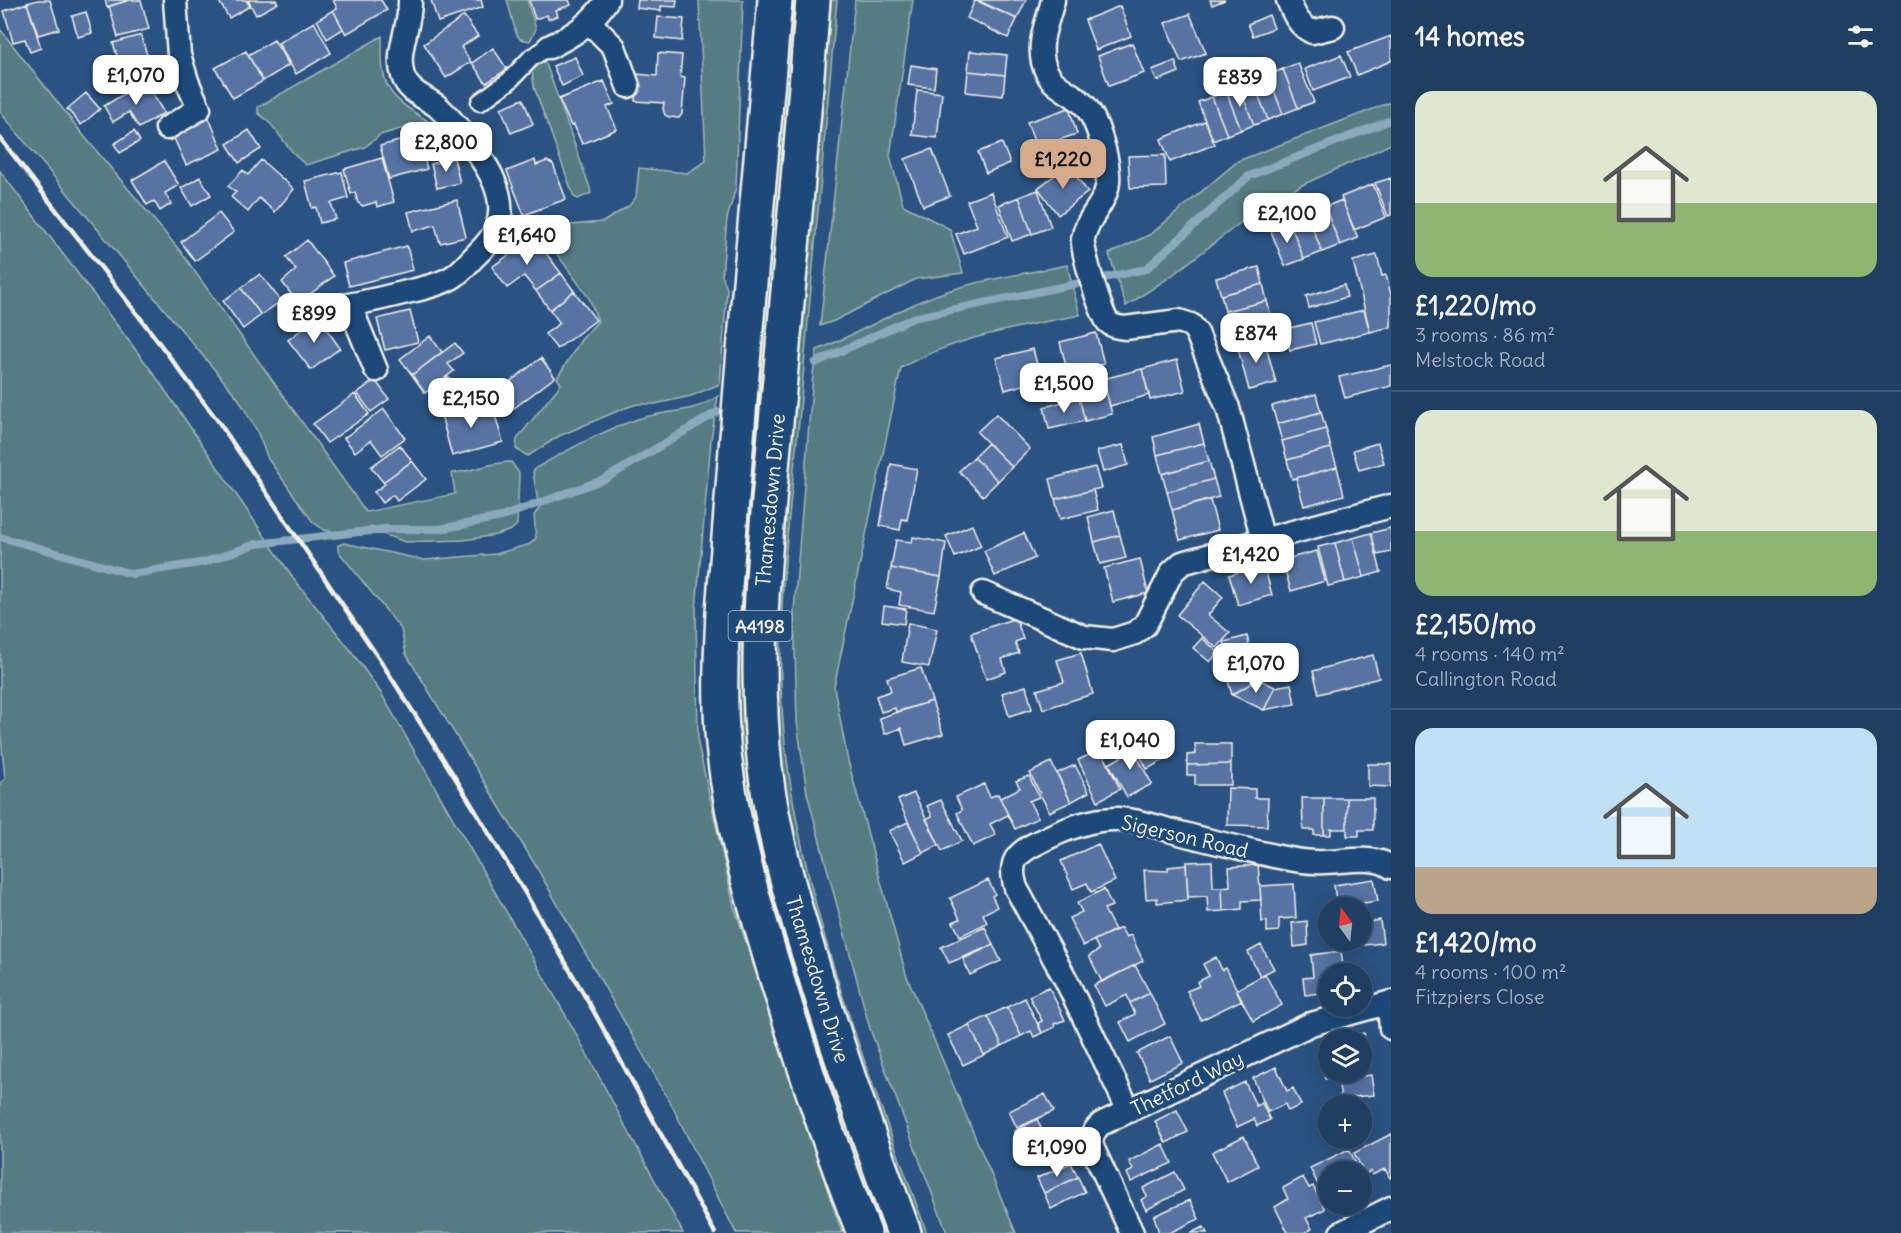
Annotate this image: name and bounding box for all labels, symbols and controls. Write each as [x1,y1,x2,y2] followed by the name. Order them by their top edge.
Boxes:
[1415,20,1525,53] text: 14 homes
[1844,20,1877,53] icon: filters
[87,55,185,106] pin: £1,070
[1204,57,1276,108] pin: £839
[107,62,165,87] text: £1,070
[1217,64,1263,89] text: £839
[397,122,495,173] pin: £2,800
[414,129,478,154] text: £2,800
[1592,130,1700,238] icon: home
[1014,139,1112,190] pin: £1,220
[1034,146,1092,171] text: £1,220
[1238,193,1336,244] pin: £2,100
[1257,200,1317,225] text: £2,100
[478,215,576,266] pin: £1,640
[498,222,556,247] text: £1,640
[1415,289,1536,322] text: £1,220/mo
[278,293,350,344] pin: £899
[291,300,337,325] text: £899
[1220,313,1292,364] pin: £874
[1234,320,1278,345] text: £874
[1415,322,1555,347] text: 3 rooms · 86 m²
[1415,347,1545,372] text: Melstock Road
[1015,363,1113,414] pin: £1,500
[1034,370,1094,395] text: £1,500
[422,378,520,429] pin: £2,150
[442,385,500,410] text: £2,150
[750,413,790,587] street label: Thamesdown Drive
[1592,449,1700,557] icon: home
[1202,534,1300,585] pin: £1,420
[1222,541,1280,566] text: £1,420
[1415,608,1536,641] text: £2,150/mo
[728,611,792,641] road number: A4198
[1415,641,1565,666] text: 4 rooms · 140 m²
[1207,643,1305,694] pin: £1,070
[1227,650,1285,675] text: £1,070
[1415,666,1557,691] text: Callington Road
[1081,720,1179,771] pin: £1,040
[1100,727,1160,752] text: £1,040
[1592,767,1700,875] icon: home
[1119,809,1251,863] street label: Sigerson Road
[781,893,855,1065] street label: Thamesdown Drive
[1318,897,1372,951] north arrow
[1318,897,1372,1215] map controls
[1415,926,1537,959] text: £1,420/mo
[1415,959,1566,984] text: 4 rooms · 100 m²
[1318,963,1372,1017] button: locate
[1415,984,1545,1009] text: Fitzpiers Close
[1318,1029,1372,1083] button: layers
[1127,1045,1247,1121] street label: Thetford Way
[1318,1095,1372,1149] button: +
[1008,1127,1106,1178] pin: £1,090
[1027,1134,1087,1159] text: £1,090
[1318,1161,1372,1215] button: −

